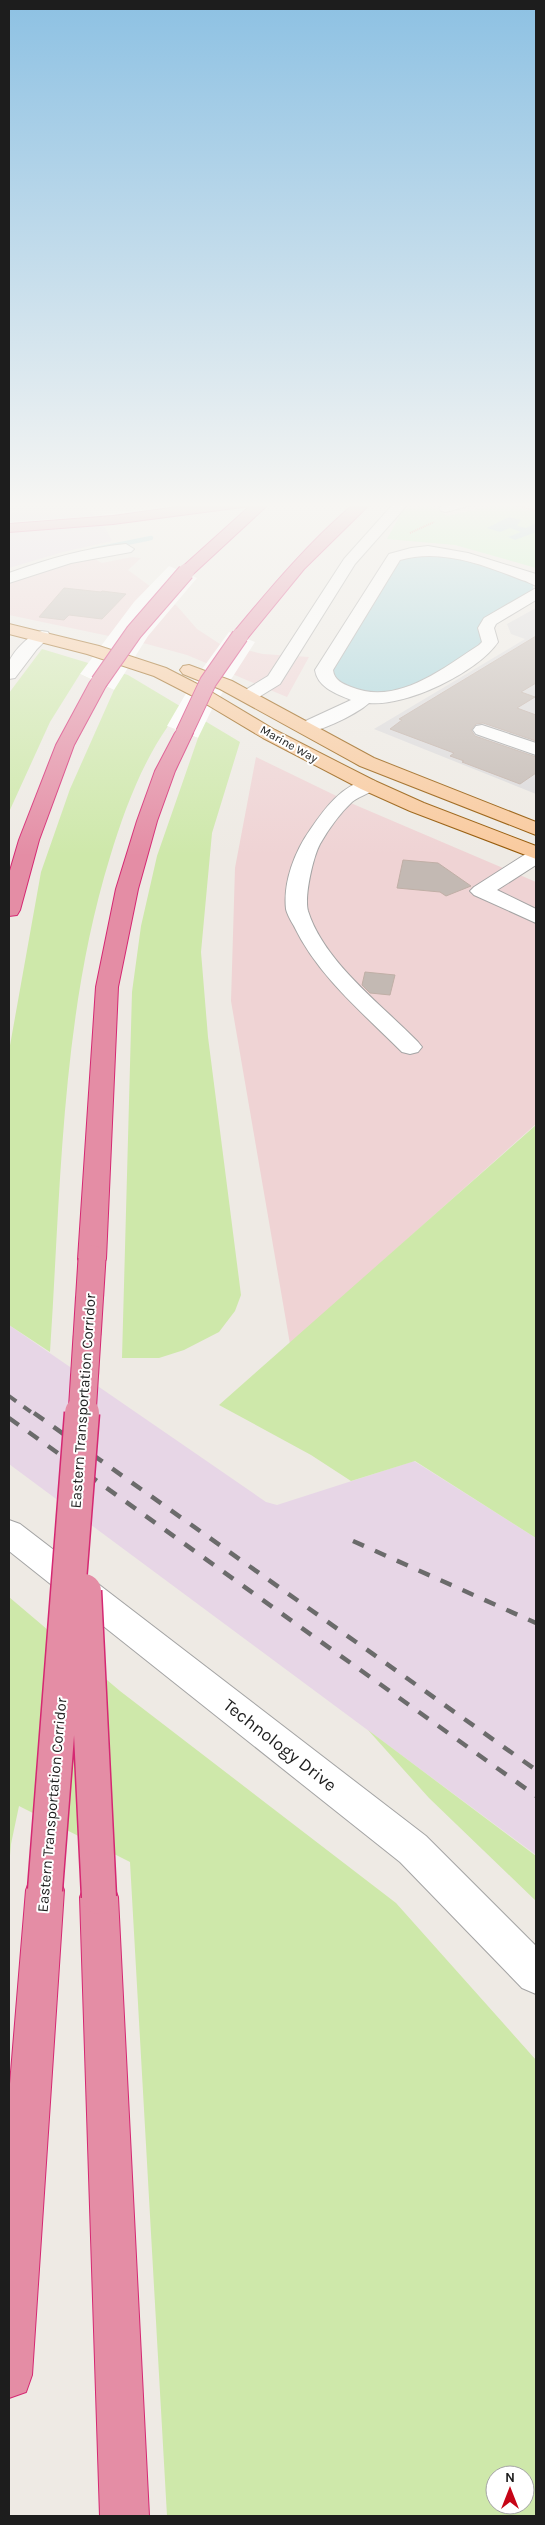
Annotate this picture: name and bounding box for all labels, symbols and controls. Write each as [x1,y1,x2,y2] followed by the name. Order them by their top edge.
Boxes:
[258,722,321,766] street label: Marine Way
[67,1292,100,1509] street label: Eastern Transportation Corridor
[219,1694,341,1796] street label: Technology Drive
[34,1696,70,1913] street label: Eastern Transportation Corridor
[485,2465,535,2515] north arrow
[505,2469,515,2486] text: N

